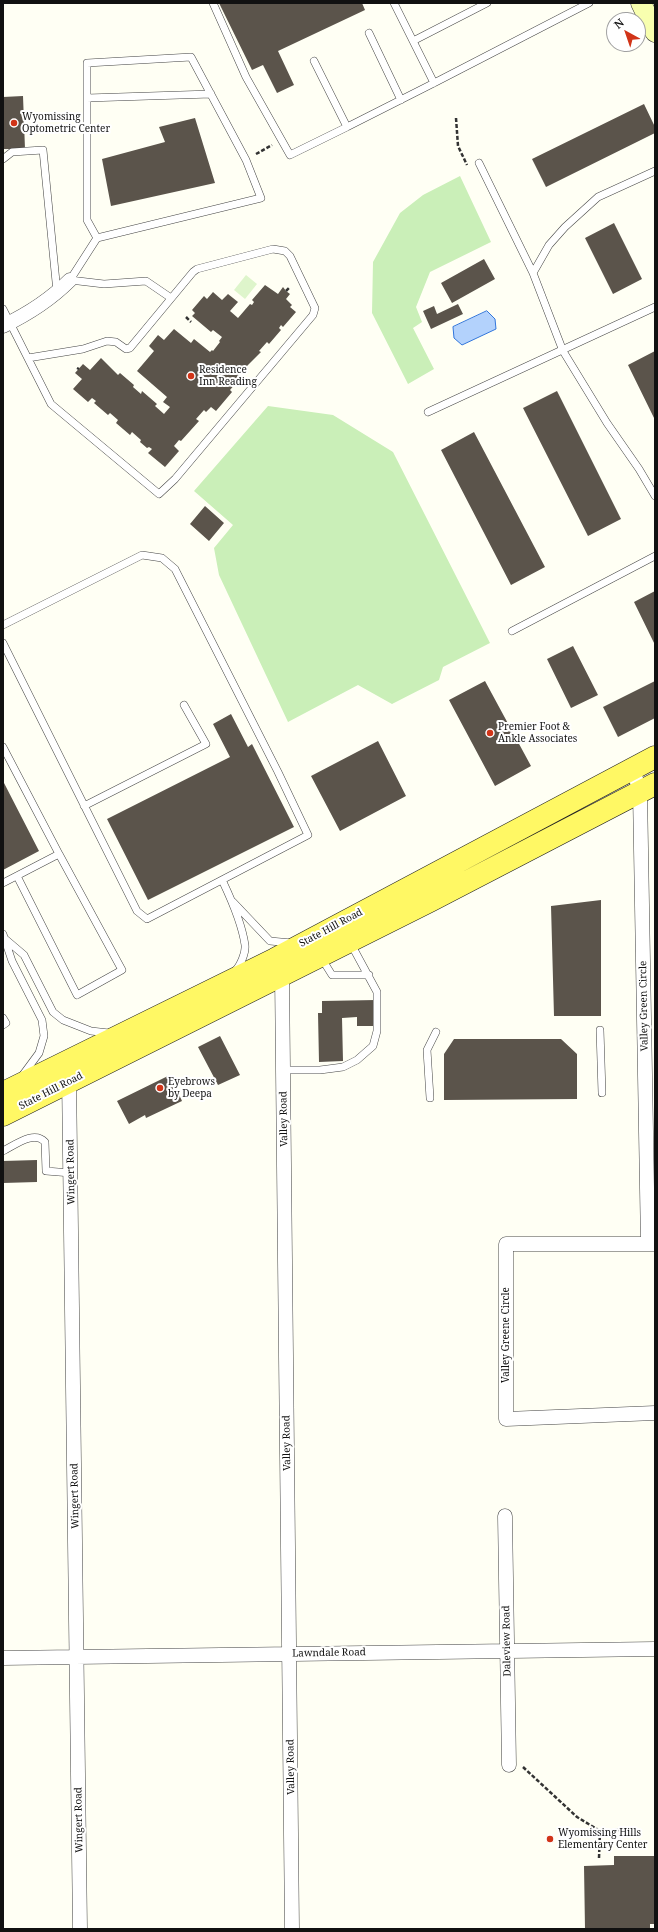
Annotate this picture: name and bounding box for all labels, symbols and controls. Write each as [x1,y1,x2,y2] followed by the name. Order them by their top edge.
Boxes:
[606,12,646,52] north arrow
[610,15,627,32] text: N
[22,111,110,134] place label: Wyomissing Optometric Center
[9,118,19,128] marker: Wyomissing Optometric Center
[199,364,257,388] place label: Residence Inn Reading
[186,371,196,381] marker: Residence Inn Reading
[498,721,577,744] place label: Premier Foot & Ankle Associates
[485,728,495,738] marker: Premier Foot & Ankle Associates
[297,906,365,950] street label: State Hill Road
[637,961,651,1051] street label: Valley Green Circle
[17,1070,85,1112] street label: State Hill Road
[168,1076,215,1100] place label: Eyebrows by Deepa
[155,1083,165,1093] marker: Eyebrows by Deepa
[278,1091,290,1147] street label: Valley Road
[64,1139,78,1205] street label: Wingert Road
[500,1287,512,1383] street label: Valley Greene Circle
[281,1415,293,1471] street label: Valley Road
[68,1463,82,1529] street label: Wingert Road
[500,1605,514,1677] street label: Daleview Road
[292,1646,366,1660] street label: Lawndale Road
[285,1739,297,1795] street label: Valley Road
[72,1787,86,1853] street label: Wingert Road
[558,1827,648,1850] place label: Wyomissing Hills Elementary Center
[545,1834,555,1844] marker: Wyomissing Hills Elementary Center

